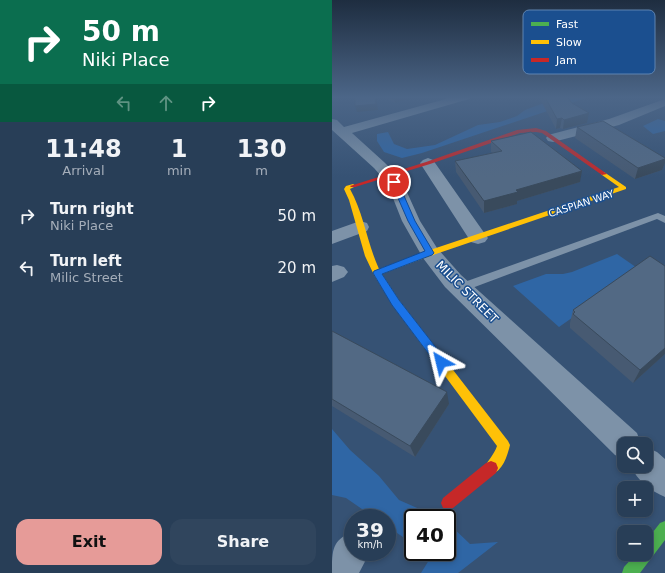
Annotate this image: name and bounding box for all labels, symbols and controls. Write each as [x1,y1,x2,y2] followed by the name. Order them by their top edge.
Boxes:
[523,10,655,74] legend
[82,15,160,48] text: 50 m
[16,16,68,68] icon: right
[556,18,579,31] text: Fast
[556,36,582,49] text: Slow
[82,49,169,70] text: Niki Place
[555,54,577,67] text: Jam
[113,92,135,114] icon: left
[155,92,177,114] icon: ahead
[197,92,219,114] icon: right
[45,135,122,163] text: 11:48
[171,135,187,163] text: 1
[237,135,287,163] text: 130
[62,163,105,178] text: Arrival
[167,163,191,178] text: min
[255,163,268,178] text: m
[377,165,411,199] pin
[383,171,405,193] icon: arrive
[547,187,616,219] street label: CASPIAN WAY
[50,200,134,218] text: Turn right
[16,205,38,227] icon: right
[278,207,316,225] text: 50 m
[50,218,113,233] text: Niki Place
[50,252,122,270] text: Turn left
[16,257,38,279] icon: left
[433,258,501,326] street label: MILIC STREET
[278,259,316,277] text: 20 m
[50,270,123,285] text: Milic Street
[420,341,462,383] position arrow
[617,437,653,561] map controls
[617,437,653,473] button: search
[617,481,653,517] button: +
[404,509,456,561] speed limit sign: 40
[356,518,384,542] text: 39
[16,519,162,565] button: Exit
[170,519,316,565] button: Share
[617,525,653,561] button: −
[357,539,383,550] text: km/h

